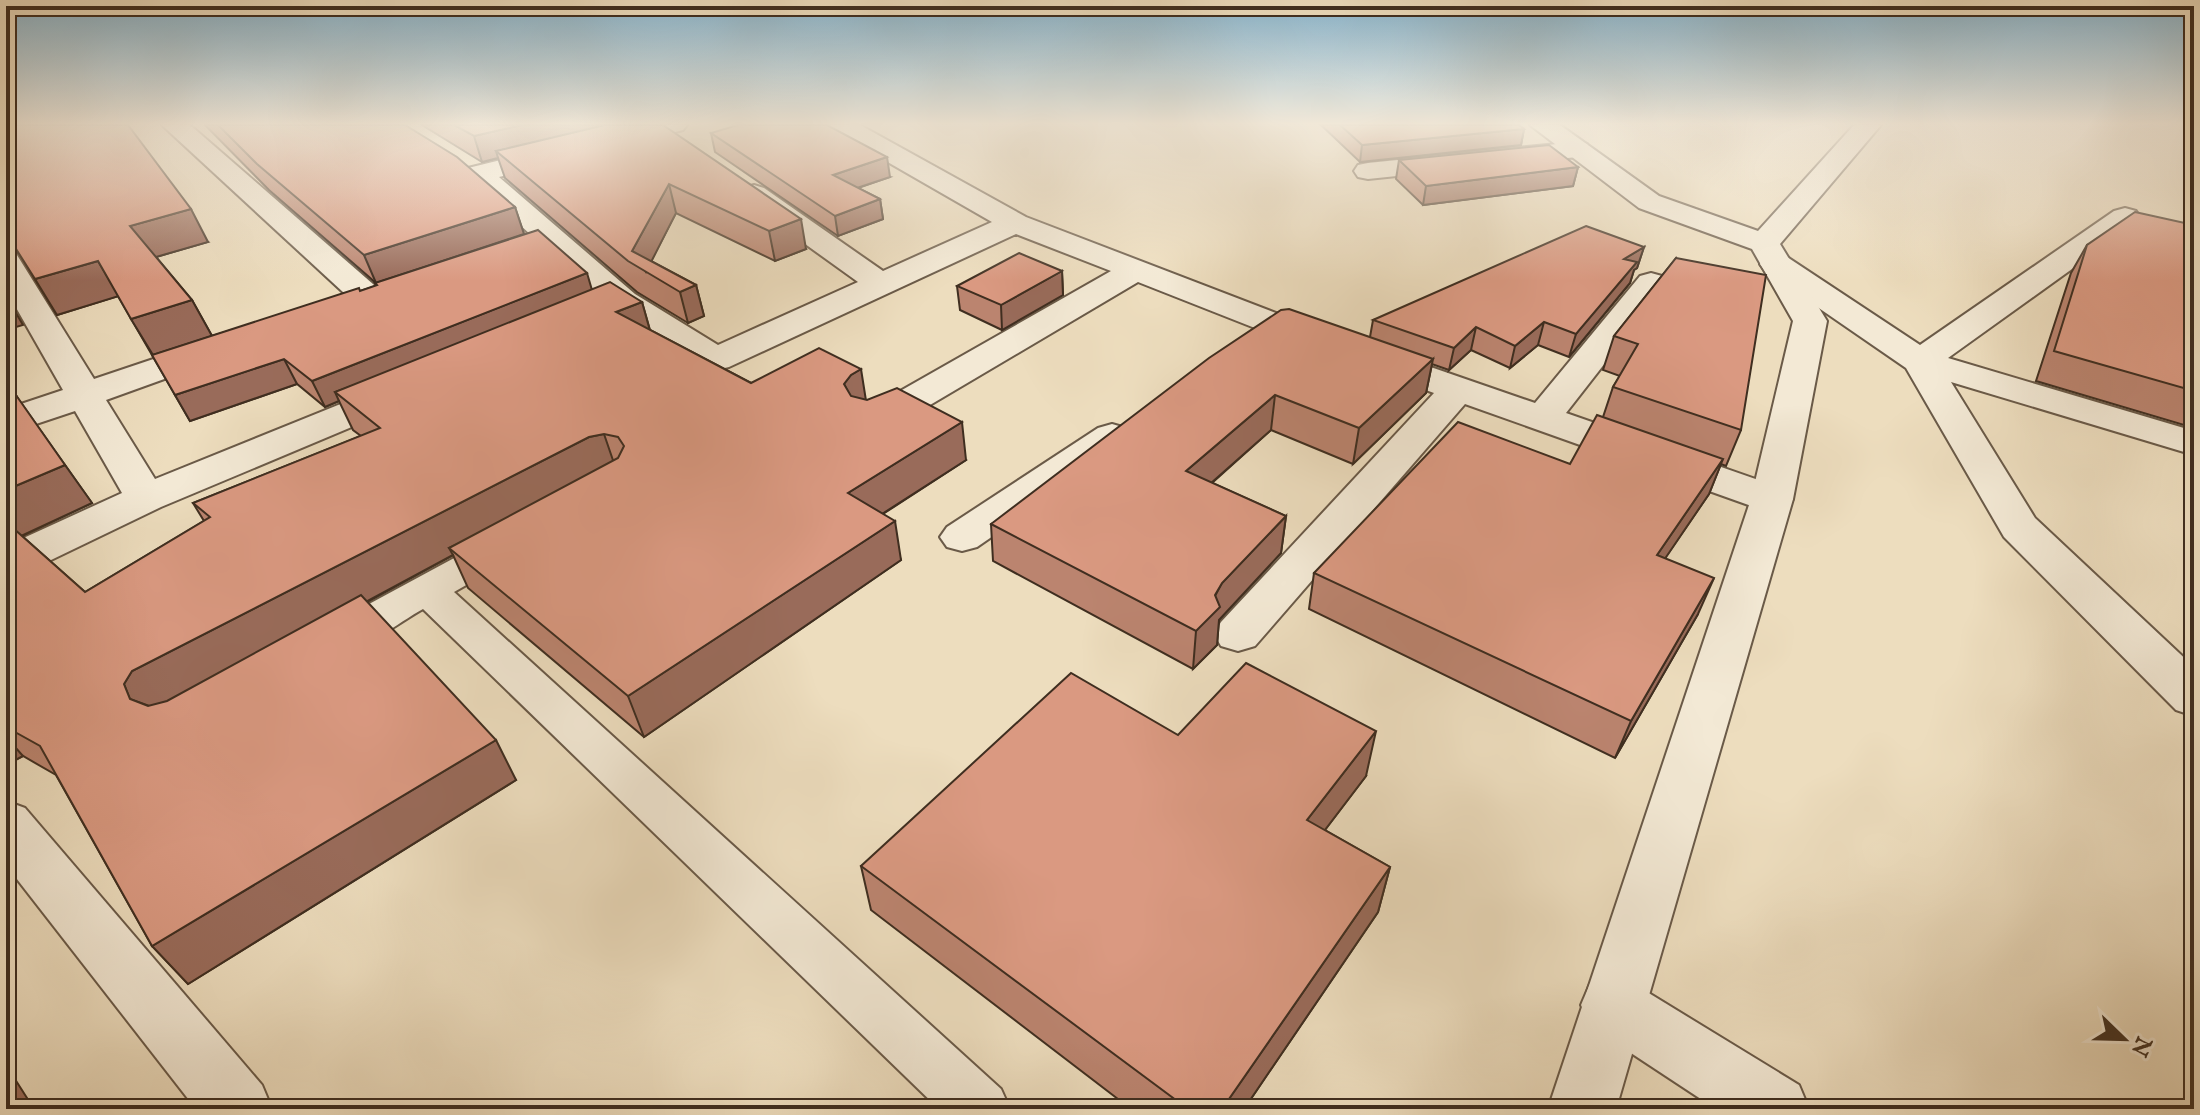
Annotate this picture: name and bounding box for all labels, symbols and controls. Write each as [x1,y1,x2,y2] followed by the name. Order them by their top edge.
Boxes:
[2084,999,2164,1079] north arrow
[2124,1031,2158,1060] text: N

